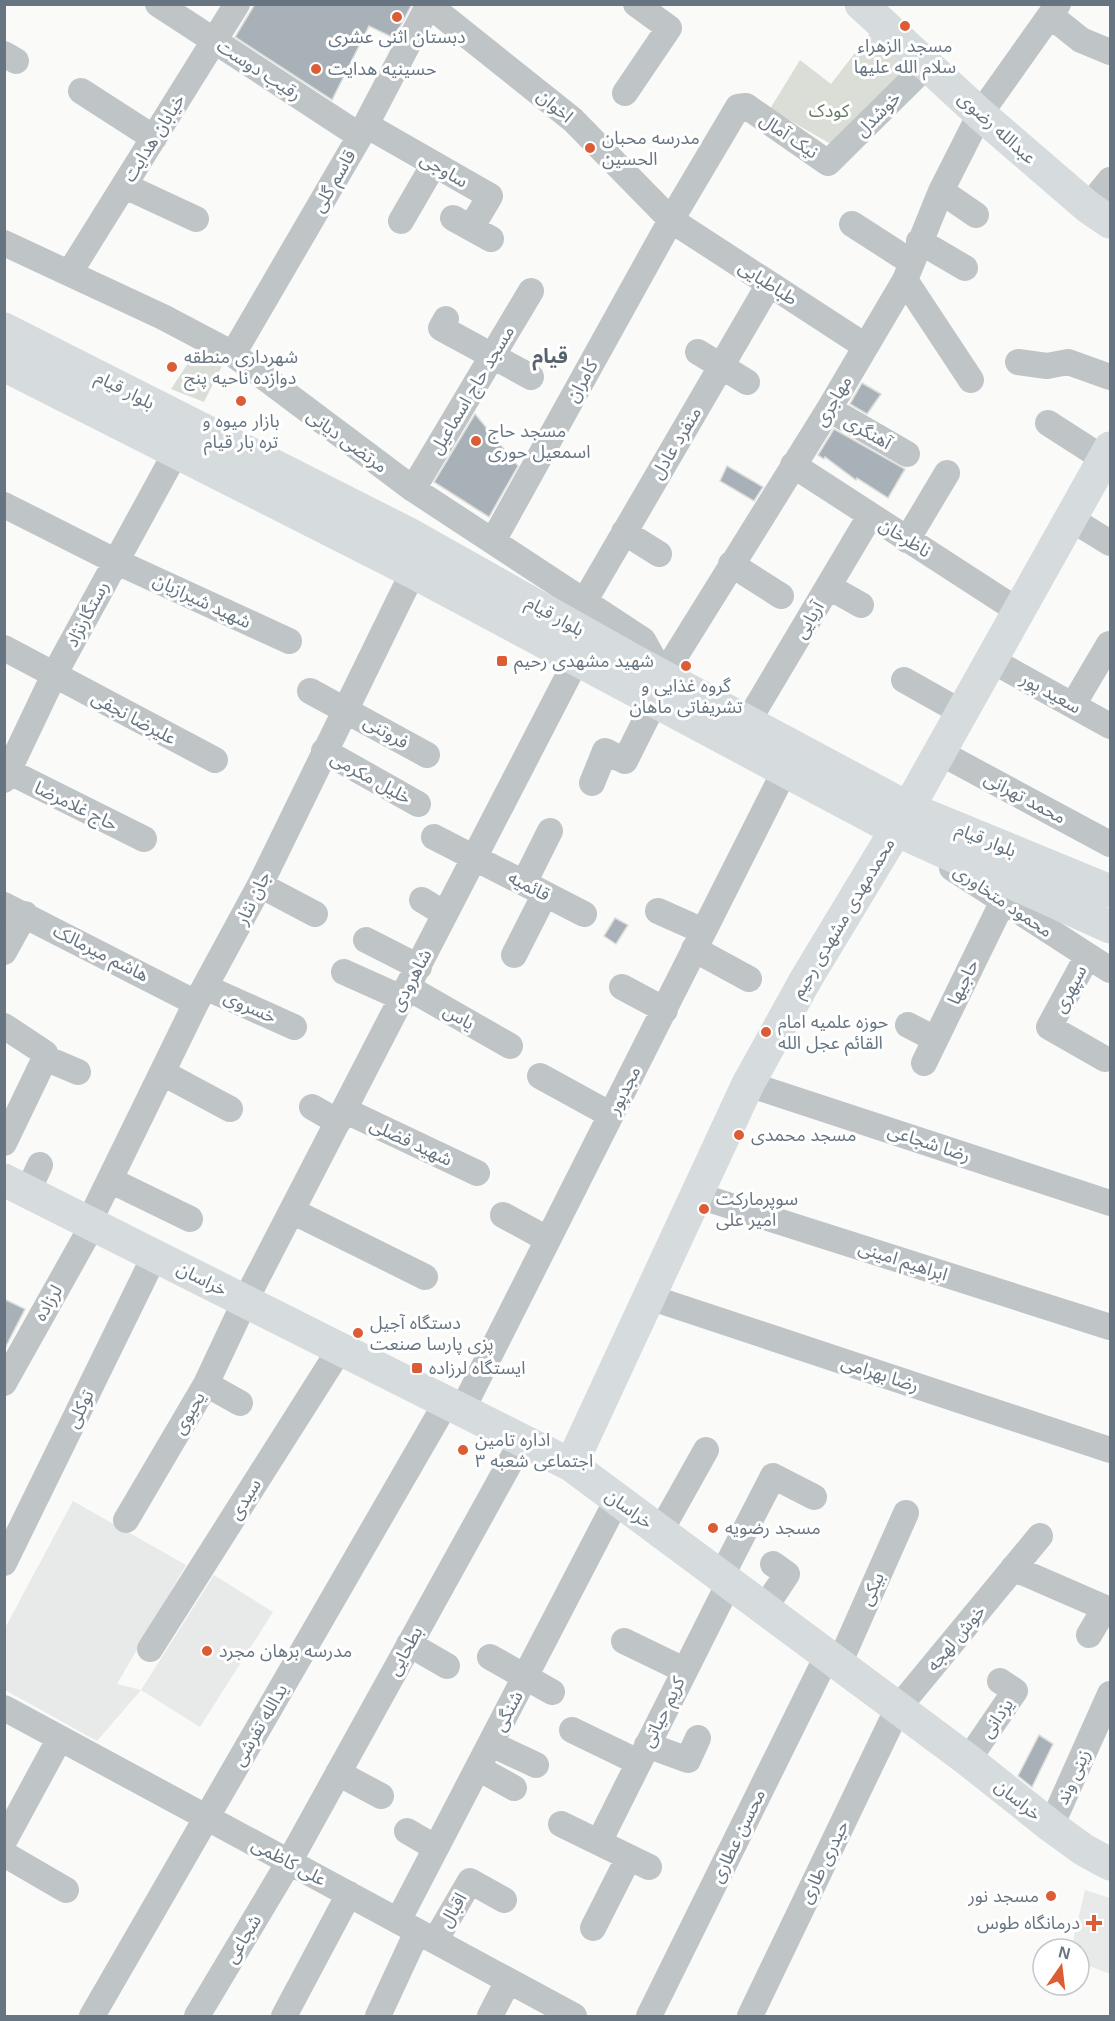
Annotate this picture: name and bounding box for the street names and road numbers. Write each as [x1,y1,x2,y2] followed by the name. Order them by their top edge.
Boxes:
[213,35,305,105] street label: رقیب دوست
[533,85,577,127] street label: اخوان
[851,87,905,141] street label: خوشدل
[953,88,1040,169] street label: عبدالله رضوی
[119,91,190,186] street label: خیابان‌ هدایت
[756,109,822,163] street label: نیک آمال
[308,146,362,217] street label: قاسم گلی
[416,149,471,192] street label: ساوجی
[734,257,801,310] street label: طباطبایی
[426,322,521,459] street label: مسجد حاج اسماعیل
[562,356,603,406] street label: کامران
[90,367,158,417] street label: بلوار قیام
[810,372,857,430] street label: مهاجری
[647,404,706,483] street label: منفرد عادل
[302,405,391,478] street label: مرتضی دیانی
[841,411,896,455] street label: آهنگری
[875,514,934,562] street label: ناظرخان
[150,570,254,633] street label: شهید شیرازیان
[61,578,114,651] street label: رستگارنژاد
[521,592,588,644] street label: بلوار قیام
[790,597,829,643] street label: آریایی
[1016,668,1084,719] street label: سعید پور
[88,687,180,749] street label: علیرضا نجفی
[360,711,412,754] street label: فروتنی
[327,748,415,809] street label: خلیل مکرمی
[980,768,1069,829] street label: محمد تهرانی
[30,777,121,837] street label: حاج غلامرضا
[951,819,1019,865] street label: بلوار قیام
[787,834,901,1003] street label: محمدمهدی مشهدی رحیم
[949,861,1056,942] street label: محمود متخاوری
[505,867,553,905] street label: قائمیه
[231,868,275,929] street label: جان نثار
[49,920,152,988] street label: هاشم میرمالک
[386,946,436,1015] street label: شاهرودی
[944,956,982,1008] street label: حاجیها
[1049,962,1092,1017] street label: سپهری
[221,987,279,1028] street label: خسروی
[439,1000,478,1035] street label: یاس
[603,1063,646,1119] street label: مجدپور
[366,1114,455,1171] street label: شهید فضلی
[885,1120,973,1167] street label: رضا شجاعی
[855,1237,950,1288] street label: ابراهیم امینی
[173,1258,230,1301] street label: خراسان
[30,1281,67,1325] street label: لرزاده
[838,1352,921,1397] street label: رضا بهرامی
[62,1387,99,1432] street label: توکلی
[169,1388,210,1438] street label: یحیوی
[225,1475,266,1524] street label: سیدی
[601,1485,656,1534] street label: خراسان
[856,1569,889,1609] street label: بیکی
[923,1601,990,1676] street label: خوش لهجه
[383,1623,427,1679] street label: بطحایی
[637,1673,692,1752] street label: کریم حیاتی
[229,1680,292,1770] street label: یدالله تفرشی
[489,1687,528,1735] street label: شنگی
[977,1695,1018,1742] street label: یزدانی
[1052,1746,1095,1808] street label: زینی وند
[990,1775,1045,1825] street label: خراسان
[707,1786,770,1887] street label: محسن عطاری
[795,1817,854,1907] street label: حیدری طاری
[248,1834,330,1891] street label: علی کاظمی
[435,1889,472,1931] street label: اقبال
[221,1911,266,1967] street label: شجاعی

